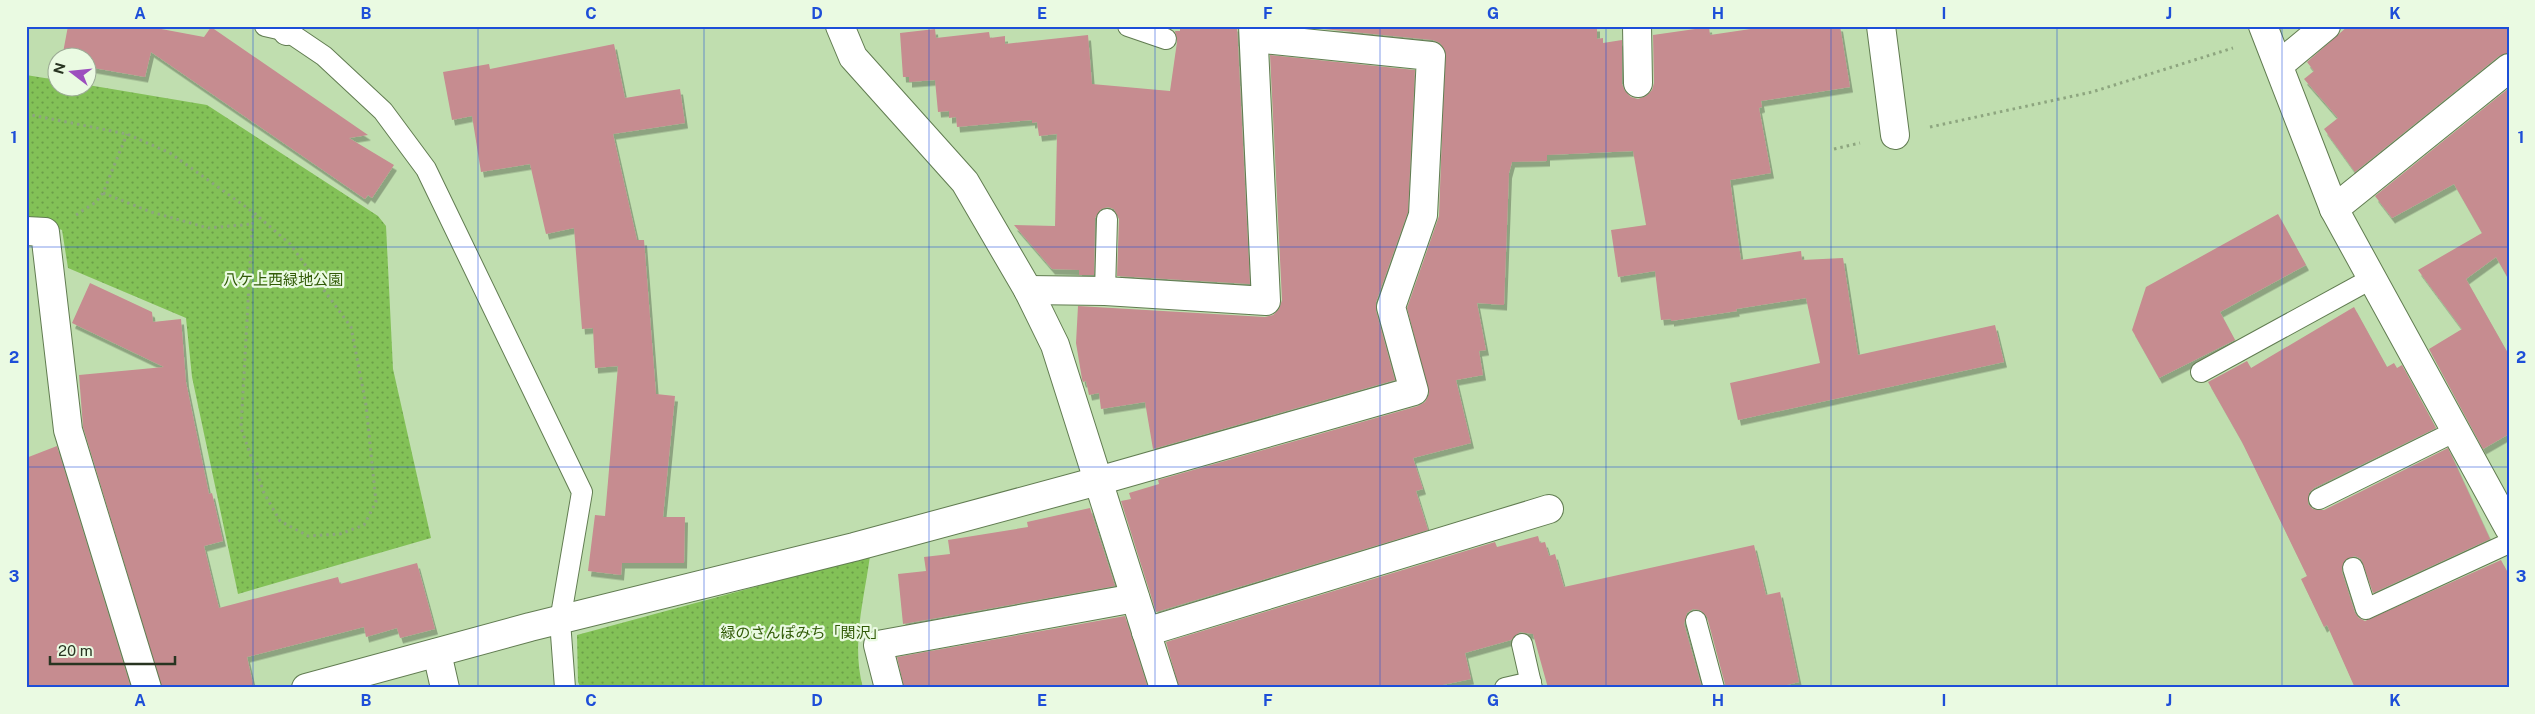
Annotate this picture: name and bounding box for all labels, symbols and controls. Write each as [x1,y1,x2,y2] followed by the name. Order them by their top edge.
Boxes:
[134,4,146,23] text: A
[361,4,372,23] text: B
[585,4,597,23] text: C
[811,4,823,23] text: D
[1037,4,1047,23] text: E
[1263,4,1273,23] text: F
[1487,4,1499,23] text: G
[1712,4,1724,23] text: H
[1942,4,1946,23] text: I
[2166,4,2172,23] text: J
[2389,4,2401,23] text: K
[48,48,98,98] north arrow
[50,61,69,76] text: N
[11,128,17,147] text: 1
[2518,128,2524,147] text: 1
[223,271,343,288] park label: 八ケ上西緑地公園
[9,348,19,367] text: 2
[2516,348,2526,367] text: 2
[9,567,19,586] text: 3
[2516,567,2526,586] text: 3
[720,624,886,641] park label: 緑のさんぽみち「関沢」
[50,634,175,666] scale bar
[58,642,93,659] text: 20 m
[134,691,146,710] text: A
[361,691,372,710] text: B
[585,691,597,710] text: C
[811,691,823,710] text: D
[1037,691,1047,710] text: E
[1263,691,1273,710] text: F
[1487,691,1499,710] text: G
[1712,691,1724,710] text: H
[1942,691,1946,710] text: I
[2166,691,2172,710] text: J
[2389,691,2401,710] text: K

